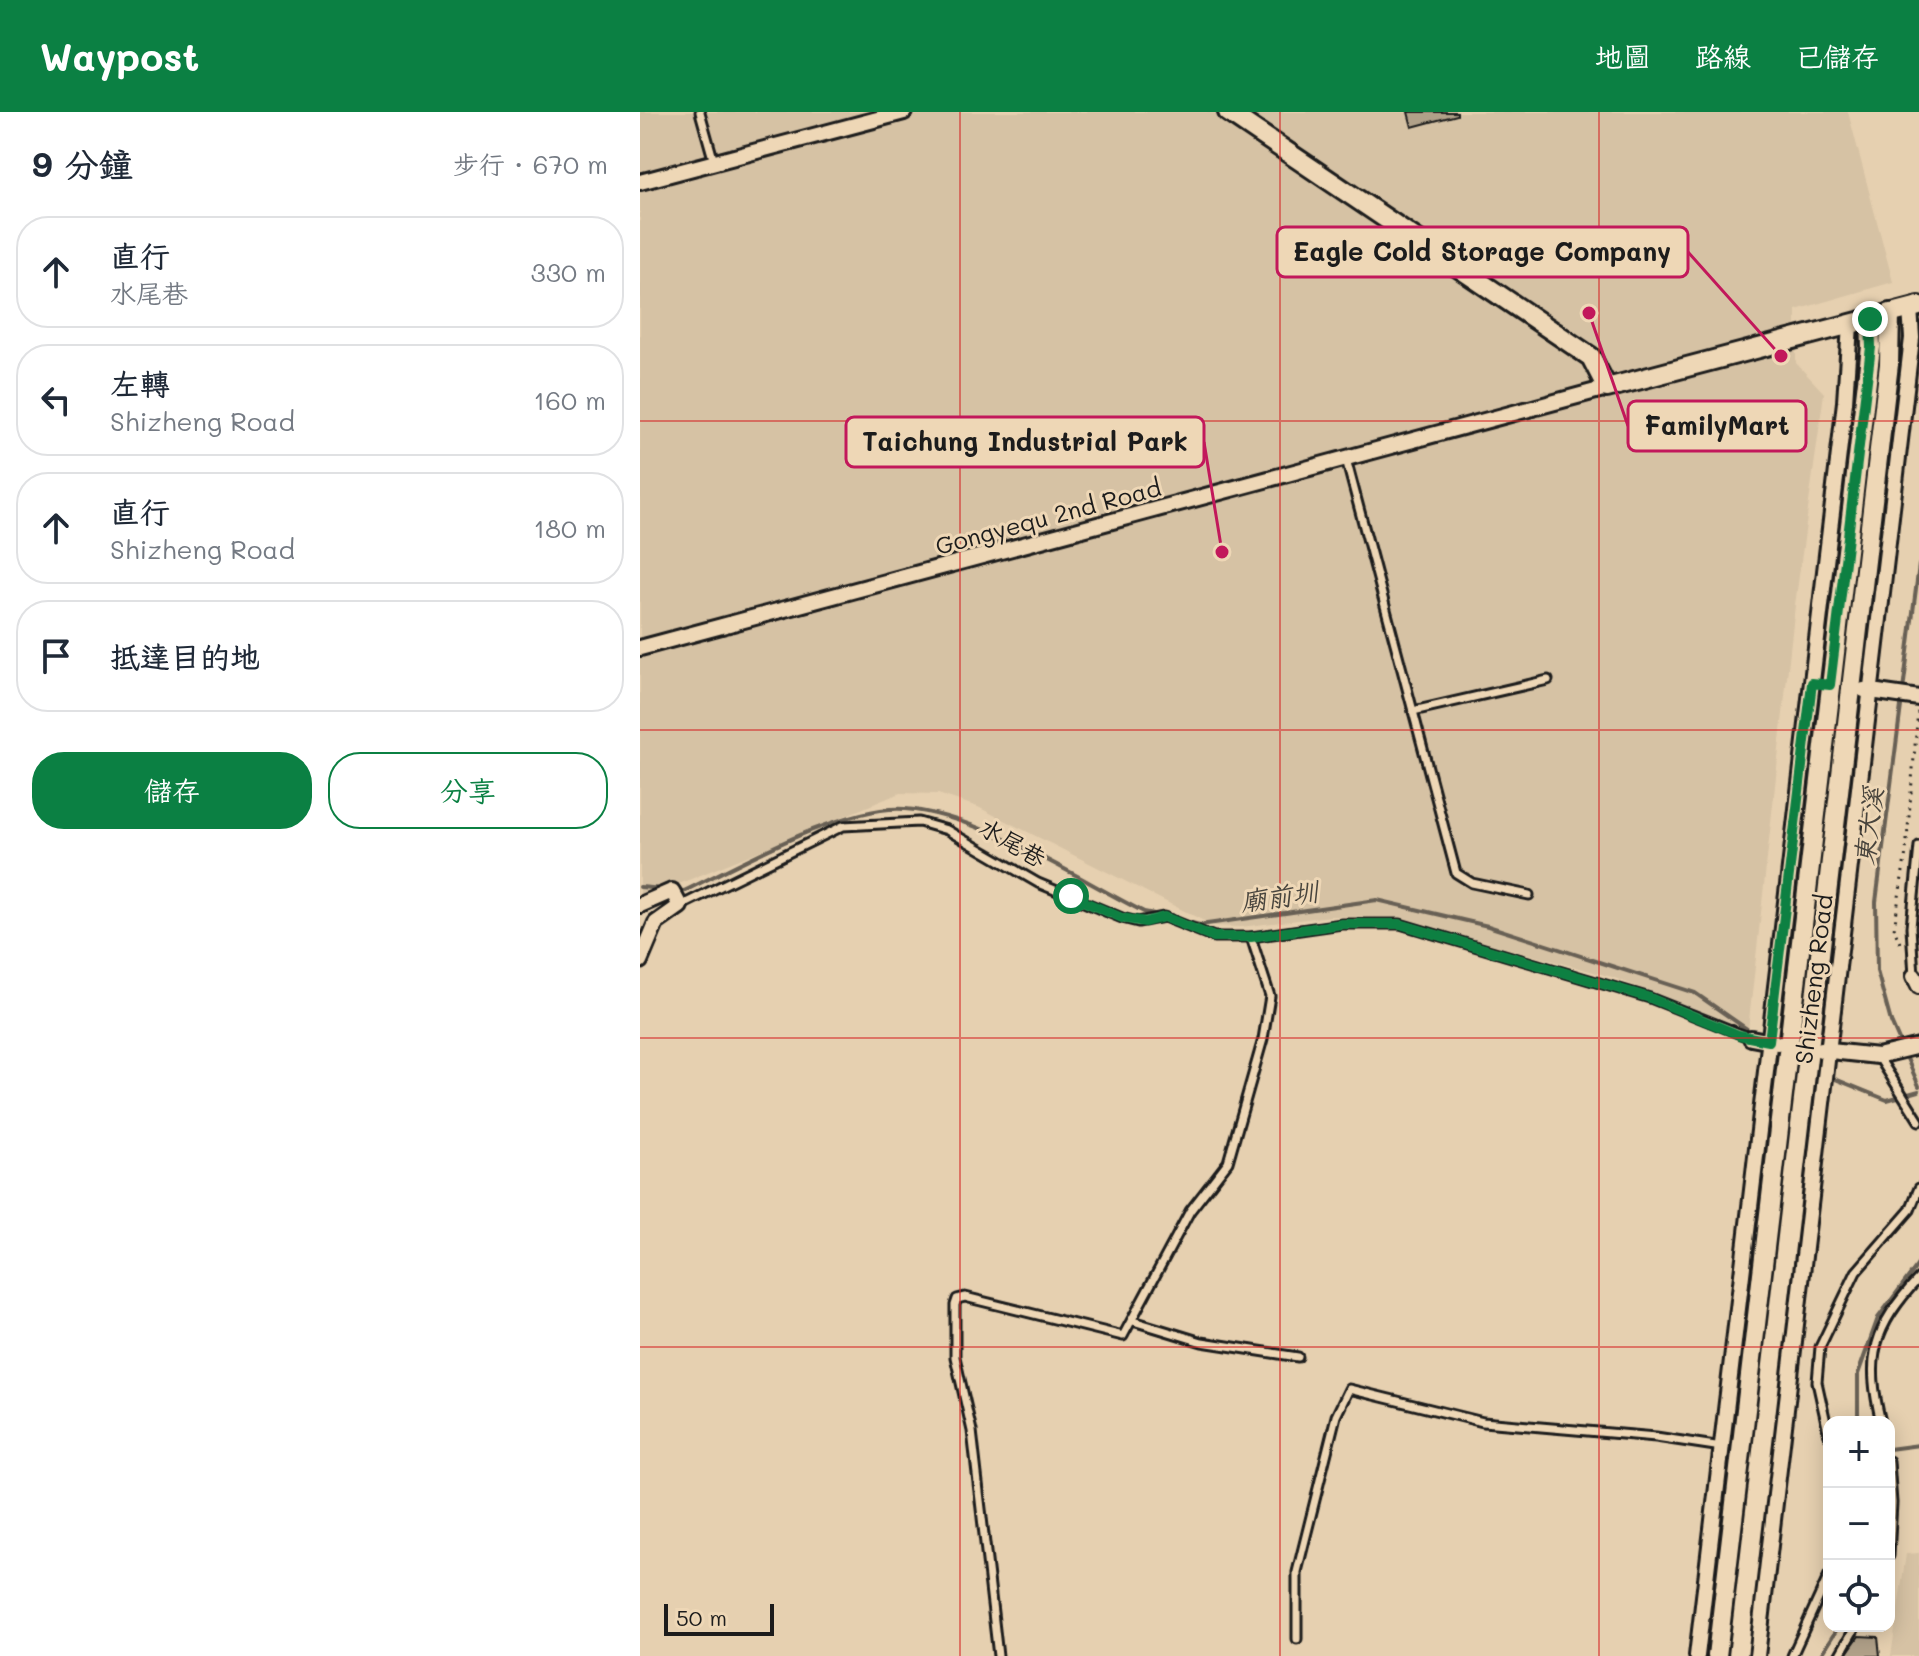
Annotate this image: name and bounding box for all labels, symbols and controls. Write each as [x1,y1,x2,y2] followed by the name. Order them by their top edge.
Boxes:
[40,31,199,81] text: Waypost
[1595,38,1651,74] text: 地圖
[1695,38,1751,74] text: 路線
[1795,38,1879,74] text: 已儲存
[32,141,133,186] text: 9 分鐘
[453,147,608,181] text: 步行 · 670 m
[1277,227,1688,277] callout: Eagle Cold Storage Company
[1293,234,1671,268] text: Eagle Cold Storage Company
[110,235,170,275] text: 直行
[34,250,78,294] icon: ahead
[530,255,606,289] text: 330 m
[110,276,188,310] text: 水尾巷
[1852,301,1888,337] route end
[110,363,170,403] text: 左轉
[34,378,78,422] icon: left
[534,383,606,417] text: 160 m
[1628,401,1806,451] callout: FamilyMart
[110,404,295,438] text: Shizheng Road
[1644,408,1790,442] text: FamilyMart
[846,417,1204,467] callout: Taichung Industrial Park
[862,424,1188,458] text: Taichung Industrial Park
[932,471,1164,561] street label: Gongyequ 2nd Road
[110,491,170,531] text: 直行
[34,506,78,550] icon: ahead
[534,511,606,545] text: 180 m
[110,532,295,566] text: Shizheng Road
[34,634,78,678] icon: arrive
[110,636,260,676] text: 抵達目的地
[32,752,312,829] button: 儲存
[328,752,608,829] button: 分享
[1846,783,1890,867] water label: 東大溪
[974,811,1052,873] street label: 水尾巷
[1238,873,1323,918] water label: 廟前圳
[1053,878,1089,914] route start
[1787,892,1839,1066] street label: Shizheng Road
[1823,1416,1895,1632] map controls
[1823,1416,1895,1488] button: +
[1823,1488,1895,1560] button: −
[1823,1560,1895,1632] button: locate
[664,1600,774,1636] scale bar
[676,1603,727,1632] text: 50 m

